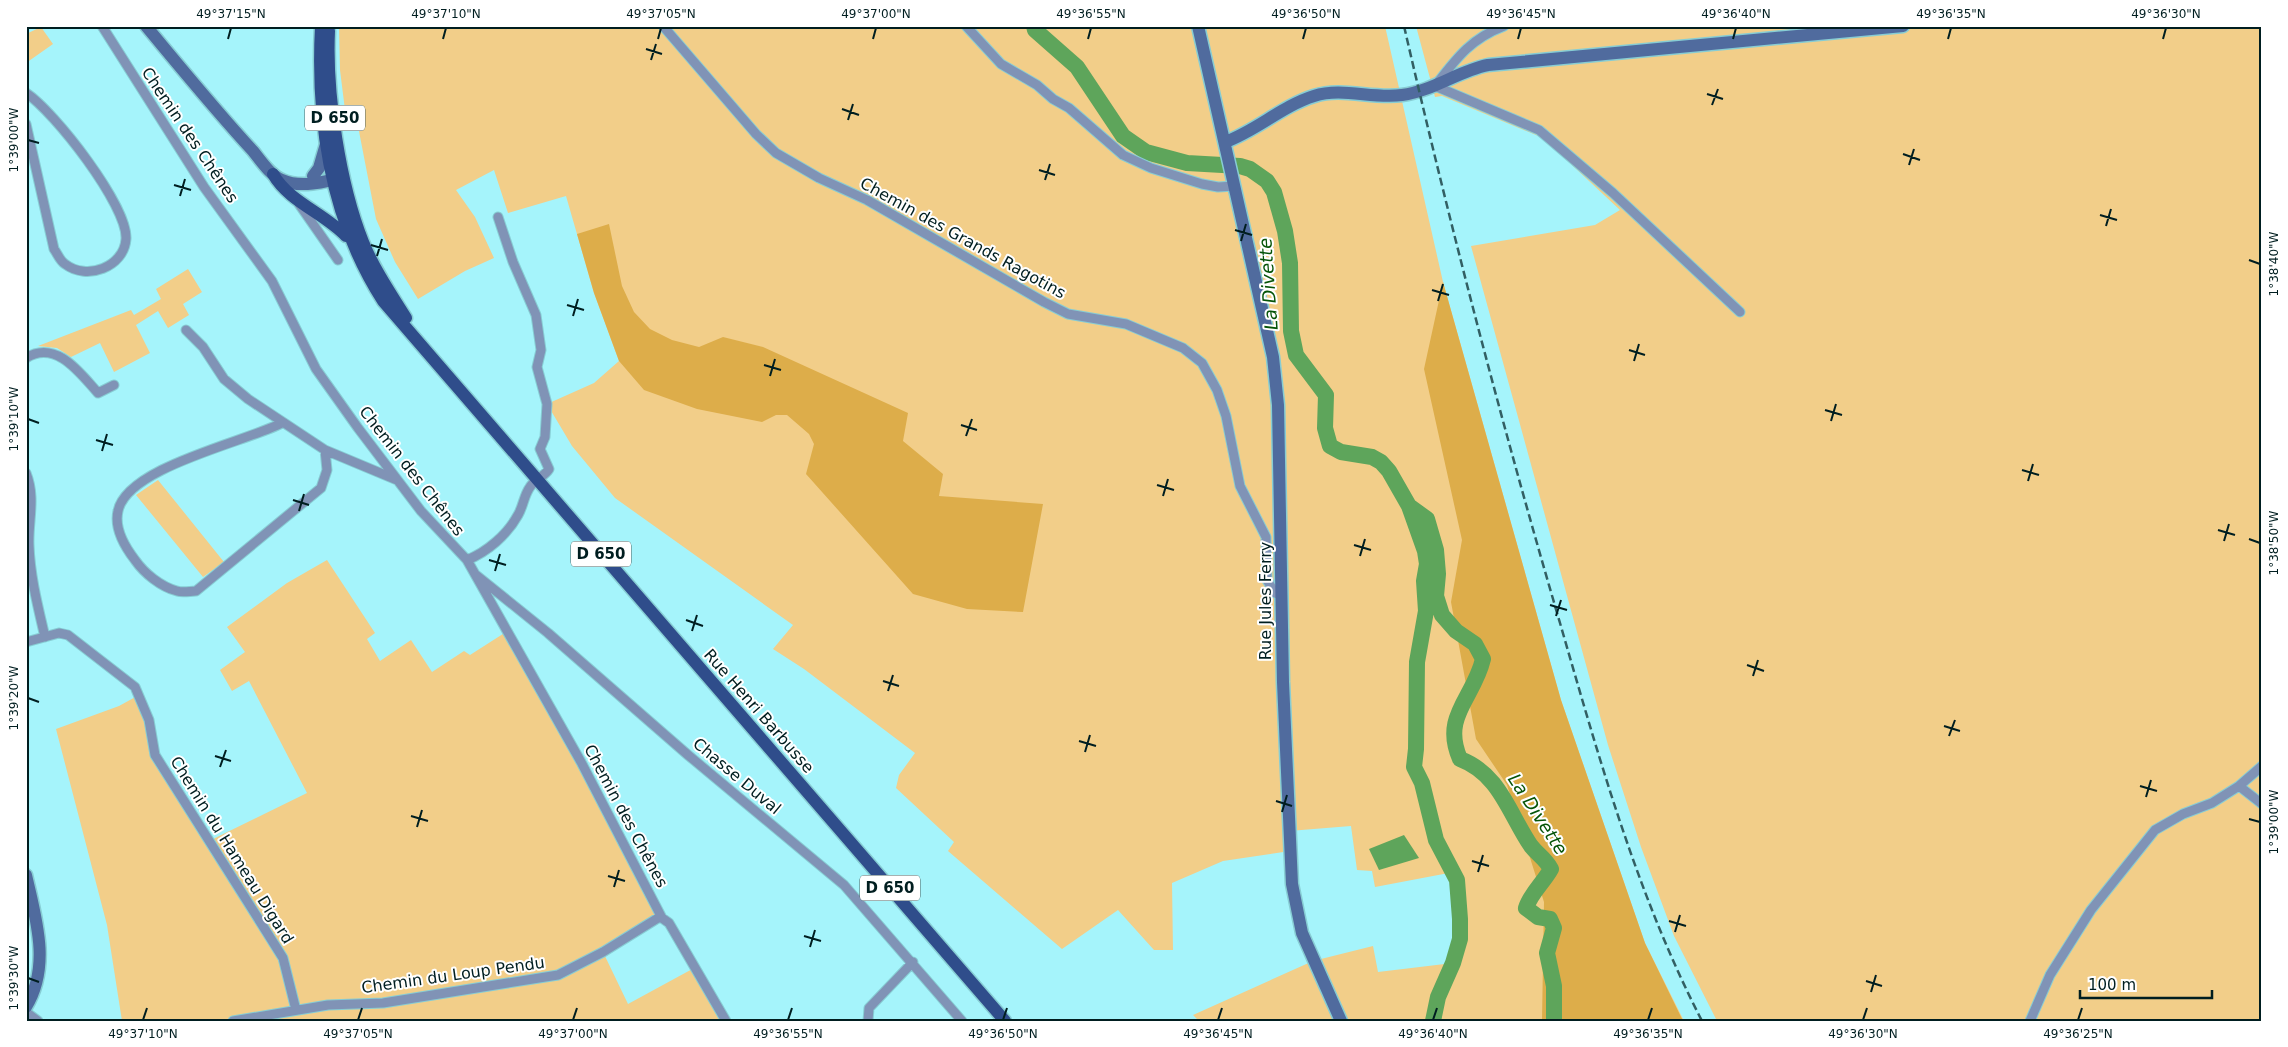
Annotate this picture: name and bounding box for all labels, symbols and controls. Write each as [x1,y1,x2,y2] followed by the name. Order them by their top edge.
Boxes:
[196,7,266,21] text: 49°37'15"N
[411,7,481,21] text: 49°37'10"N
[626,7,696,21] text: 49°37'05"N
[841,7,911,21] text: 49°37'00"N
[1056,7,1126,21] text: 49°36'55"N
[1271,7,1341,21] text: 49°36'50"N
[1486,7,1556,21] text: 49°36'45"N
[1701,7,1771,21] text: 49°36'40"N
[1916,7,1986,21] text: 49°36'35"N
[2131,7,2201,21] text: 49°36'30"N
[138,64,242,206] street label: Chemin des Chênes
[305,106,365,130] road number: D 650
[7,107,21,172] text: 1°39'00"W
[857,173,1069,303] street label: Chemin des Grands Ragotins
[2267,231,2281,296] text: 1°38'40"W
[1254,237,1282,331] water label: La Divette
[7,386,21,451] text: 1°39'10"W
[355,402,469,540] street label: Chemin des Chênes
[2267,510,2281,575] text: 1°38'50"W
[571,542,631,566] road number: D 650
[1256,542,1275,660] street label: Rue Jules Ferry
[700,645,818,777] street label: Rue Henri Barbusse
[7,665,21,730] text: 1°39'20"W
[689,734,785,818] street label: Chasse Duval
[580,741,672,891] street label: Chemin des Chênes
[166,753,298,947] street label: Chemin du Hameau Digard
[1504,769,1572,859] water label: La Divette
[2267,789,2281,854] text: 1°39'00"W
[860,876,920,900] road number: D 650
[7,945,21,1010] text: 1°39'30"W
[360,953,546,997] street label: Chemin du Loup Pendu
[2080,967,2213,999] scale bar
[2088,976,2136,994] text: 100 m
[108,1027,178,1041] text: 49°37'10"N
[323,1027,393,1041] text: 49°37'05"N
[538,1027,608,1041] text: 49°37'00"N
[753,1027,823,1041] text: 49°36'55"N
[968,1027,1038,1041] text: 49°36'50"N
[1183,1027,1253,1041] text: 49°36'45"N
[1398,1027,1468,1041] text: 49°36'40"N
[1613,1027,1683,1041] text: 49°36'35"N
[1828,1027,1898,1041] text: 49°36'30"N
[2043,1027,2113,1041] text: 49°36'25"N

